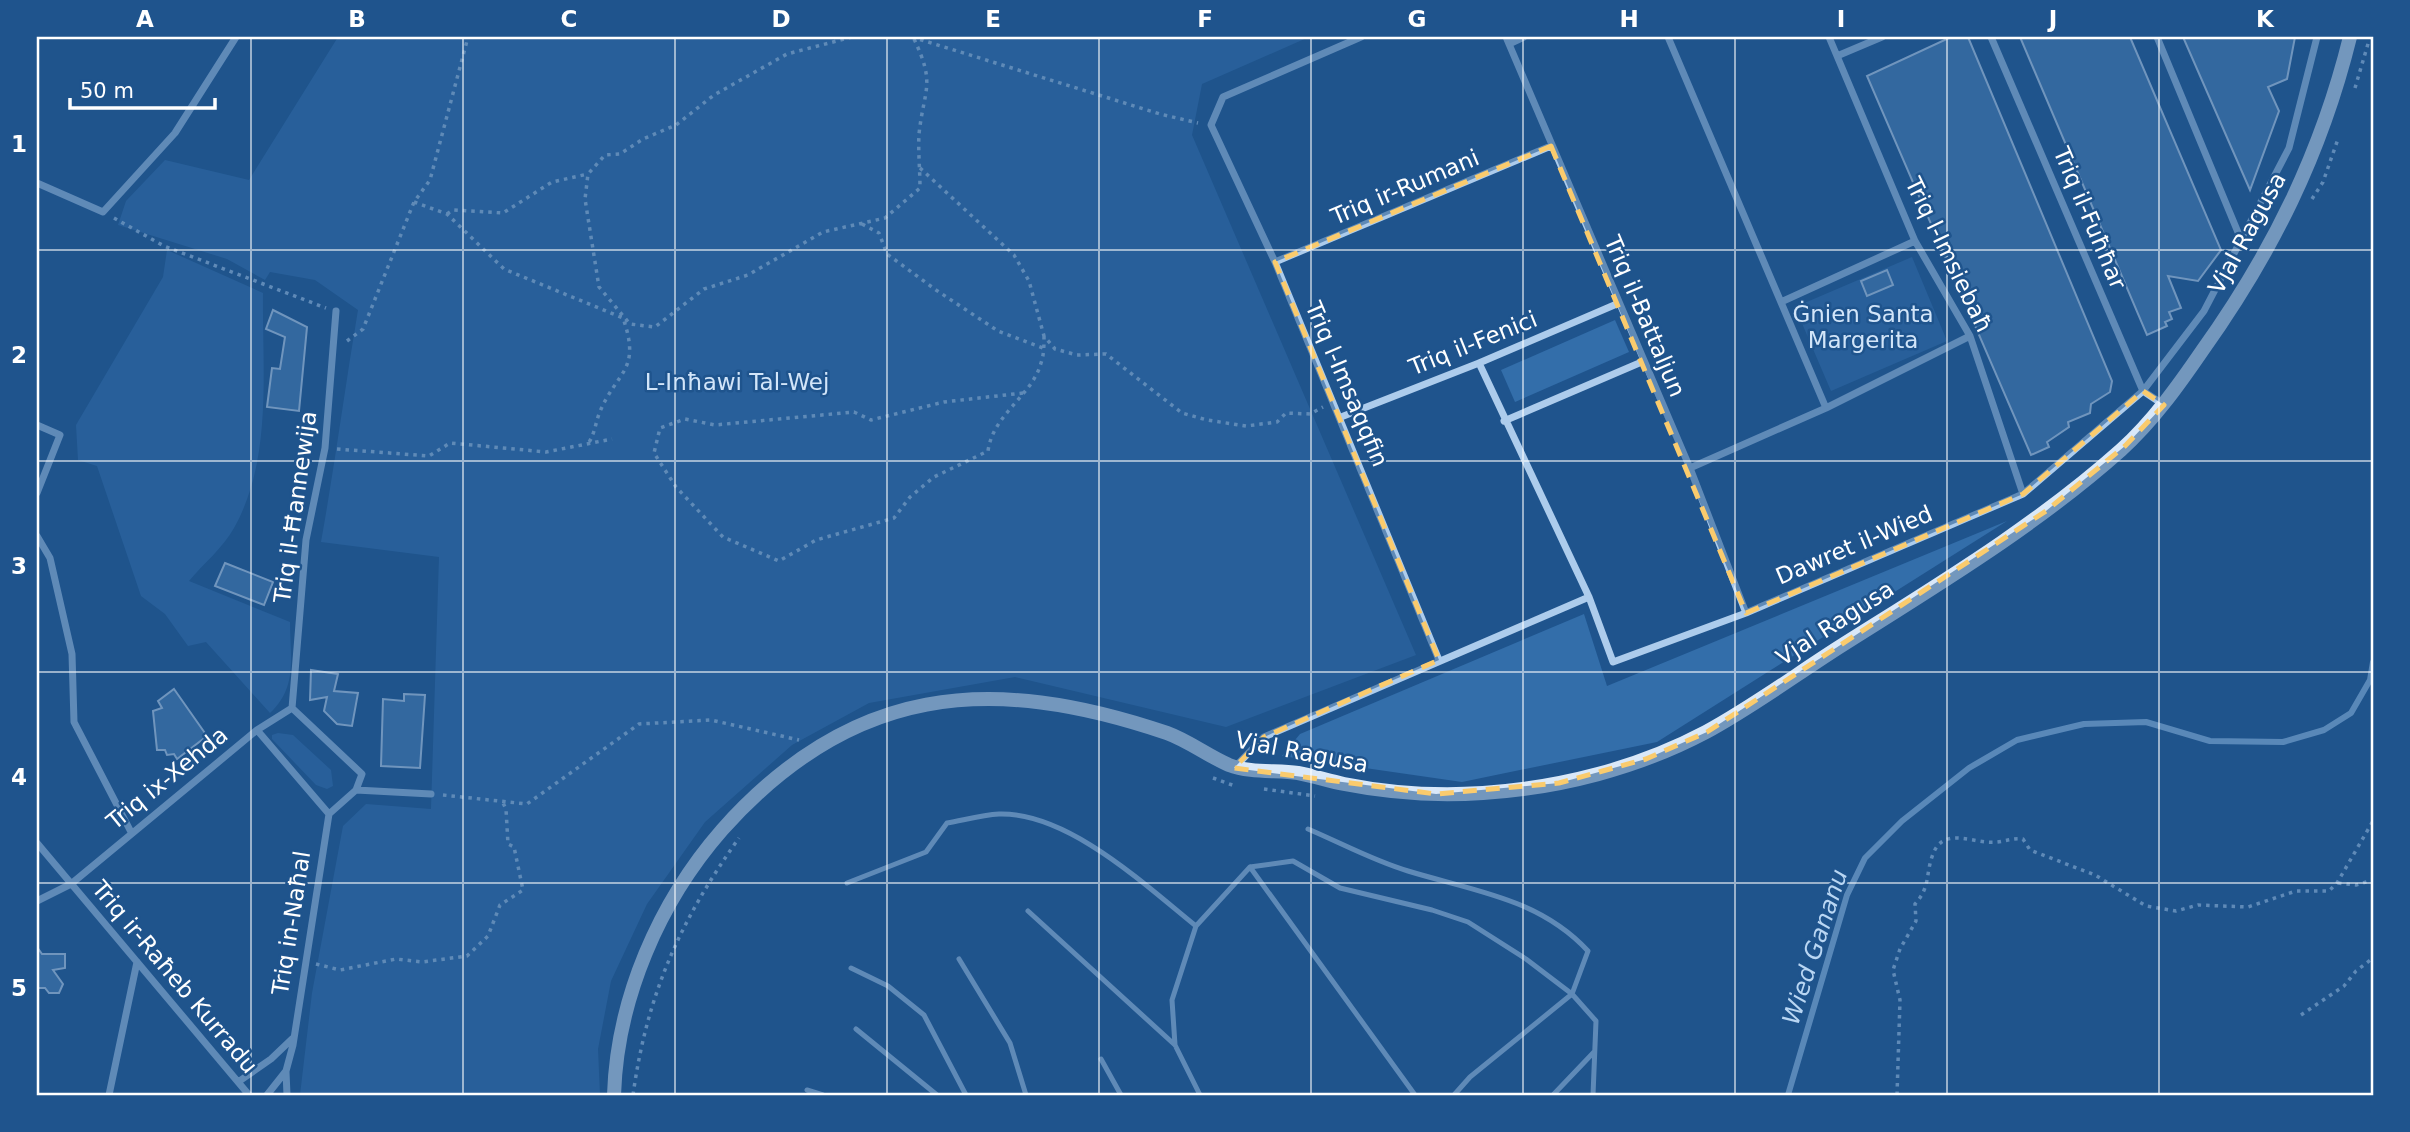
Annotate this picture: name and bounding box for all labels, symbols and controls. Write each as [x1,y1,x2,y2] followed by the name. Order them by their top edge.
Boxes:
[136,6,154,32] text: A
[348,6,366,32] text: B
[561,6,577,32] text: C
[771,6,791,32] text: D
[985,6,1001,32] text: E
[1197,6,1213,32] text: F
[1408,6,1426,32] text: G
[1619,6,1639,32] text: H
[1837,6,1845,32] text: I
[2047,6,2057,32] text: J
[2256,6,2275,32] text: K
[70,66,215,110] scale bar
[80,79,134,103] text: 50 m
[11,131,27,157] text: 1
[2048,142,2132,293] street label: Triq il-Fuħħar
[1326,144,1483,230] street label: Triq ir-Rumani
[2203,168,2291,298] street label: Vjal Ragusa
[1900,172,1998,337] street label: Triq l-Imsiebaħ
[1599,231,1691,401] street label: Triq il-Battaljun
[1300,297,1393,470] street label: Triq l-Imsaqqfin
[1792,300,1934,353] park label: Ġnien Santa Margerita
[1404,306,1541,381] street label: Triq il-Fenici
[11,342,27,368] text: 2
[645,369,829,395] park label: L-Inħawi Tal-Wej
[269,409,321,606] street label: Triq il-Ħannewija
[1772,500,1936,590] street label: Dawret il-Wied
[11,553,27,579] text: 3
[1771,575,1899,671] street label: Vjal Ragusa
[101,721,233,835] street label: Triq ix-Xehda
[1233,726,1371,778] street label: Vjal Ragusa
[11,764,27,790] text: 4
[267,849,315,998] street label: Triq in-Naħal
[1777,866,1853,1028] water label: Wied Gananu
[86,875,263,1078] street label: Triq ir-Raħeb Kurradu
[11,975,27,1001] text: 5

